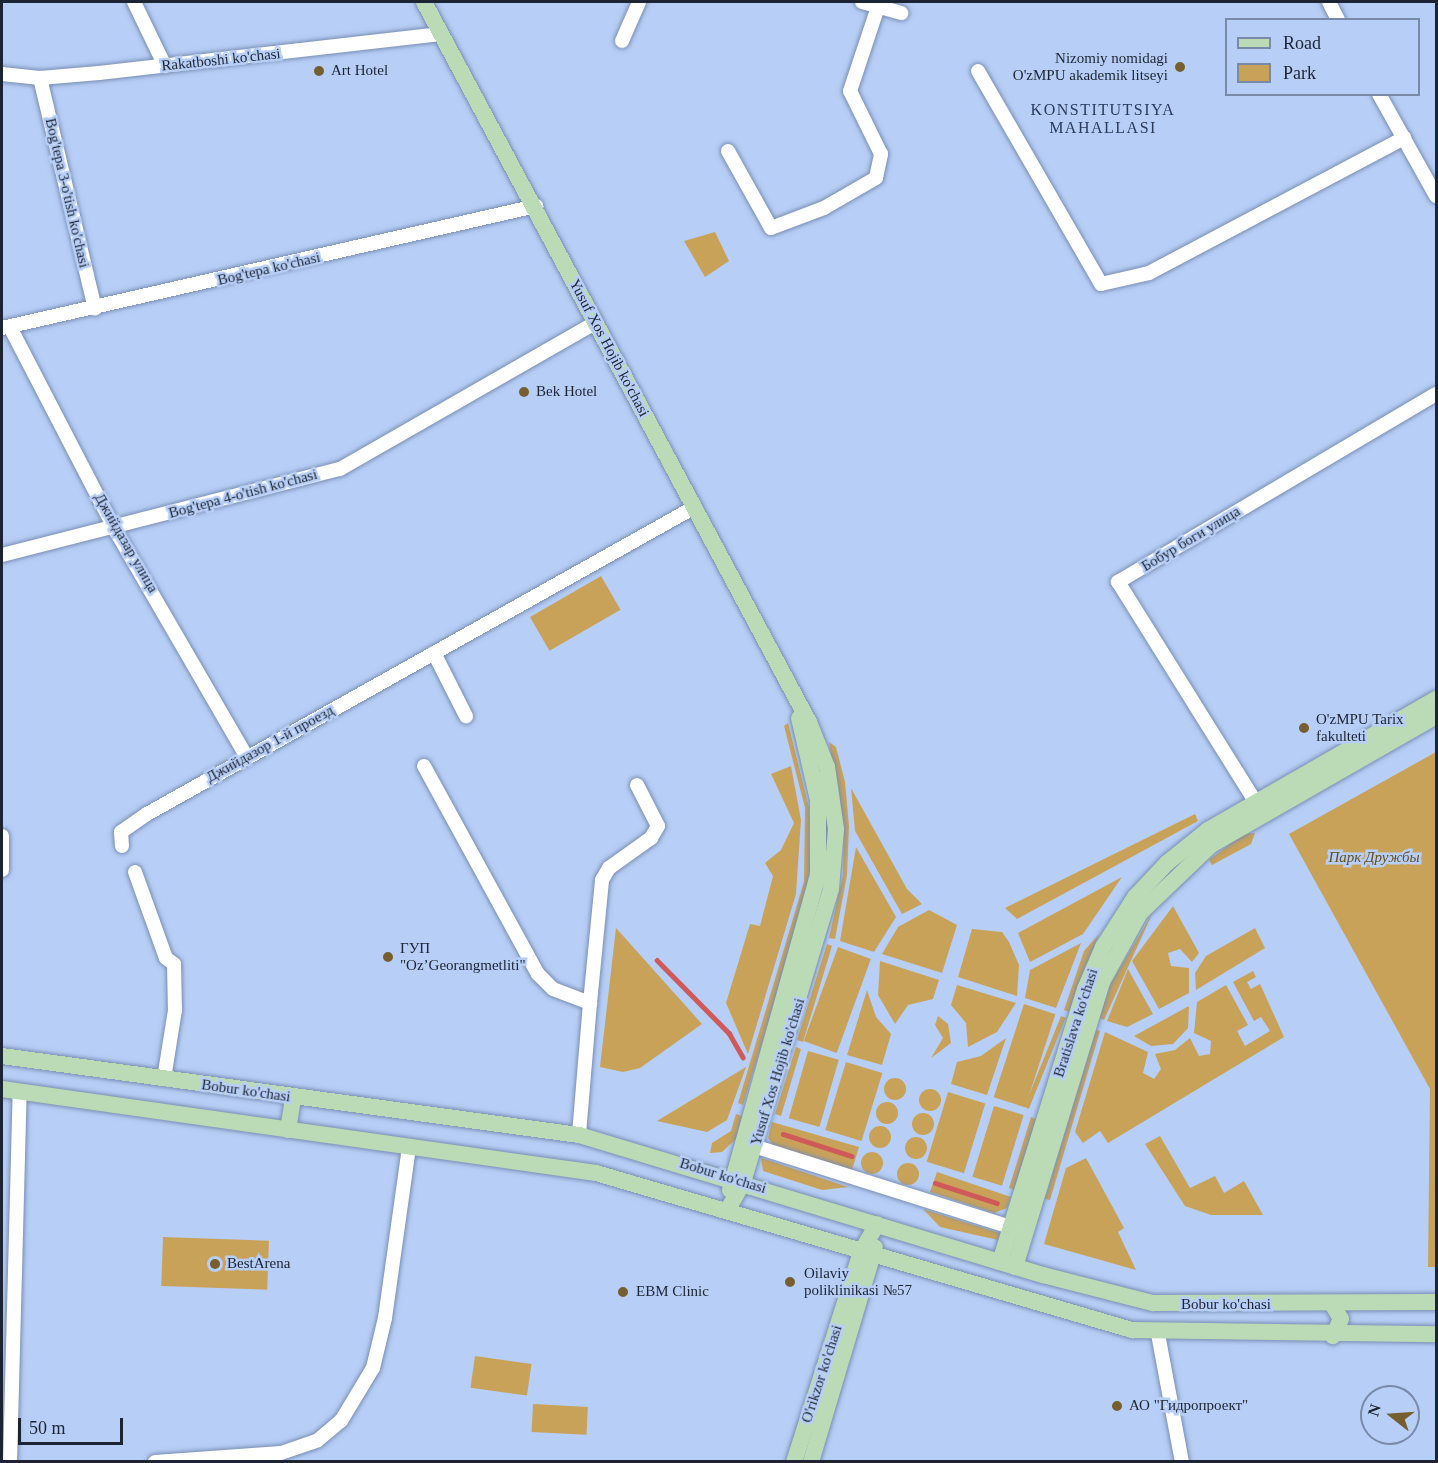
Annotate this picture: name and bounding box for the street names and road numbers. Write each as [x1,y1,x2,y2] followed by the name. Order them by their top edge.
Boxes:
[151,44,291,76] street label: Rakatboshi ko'chasi
[38,104,96,282] street label: Bog'tepa 3-o'tish ko'chasi
[207,246,331,292] street label: Bog'tepa ko'chasi
[562,270,656,426] street label: Yusuf Xos Hojib ko'chasi
[155,462,331,526] street label: Bog'tepa 4-o'tish ko'chasi
[85,482,167,604] street label: Джийдазар улица
[1131,498,1251,580] street label: Бобур боги улица
[193,696,347,792] street label: Джийдазор 1-й проезд
[1048,959,1104,1087] street label: Bratislava ko'chasi
[745,990,811,1154] street label: Yusuf Xos Hojib ko'chasi
[194,1075,298,1107] street label: Bobur ko'chasi
[671,1152,775,1200] street label: Bobur ko'chasi
[1175,1296,1277,1314] street label: Bobur ko'chasi
[796,1317,848,1431] street label: O'rikzor ko'chasi

